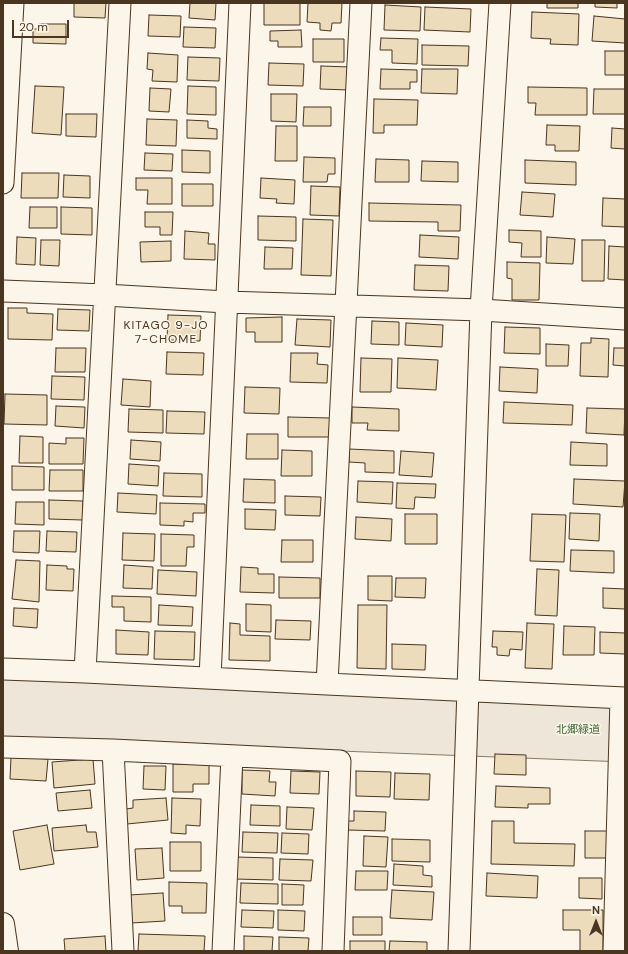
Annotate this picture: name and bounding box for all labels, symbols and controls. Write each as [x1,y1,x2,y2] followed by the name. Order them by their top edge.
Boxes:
[14,12,71,38] scale bar
[19,19,48,35] text: 20 m
[124,319,208,347] district label: KITAGO 9-JO 7-CHOME
[556,723,600,737] park label: 北郷緑道
[576,902,616,942] north arrow
[592,903,600,917] text: N

